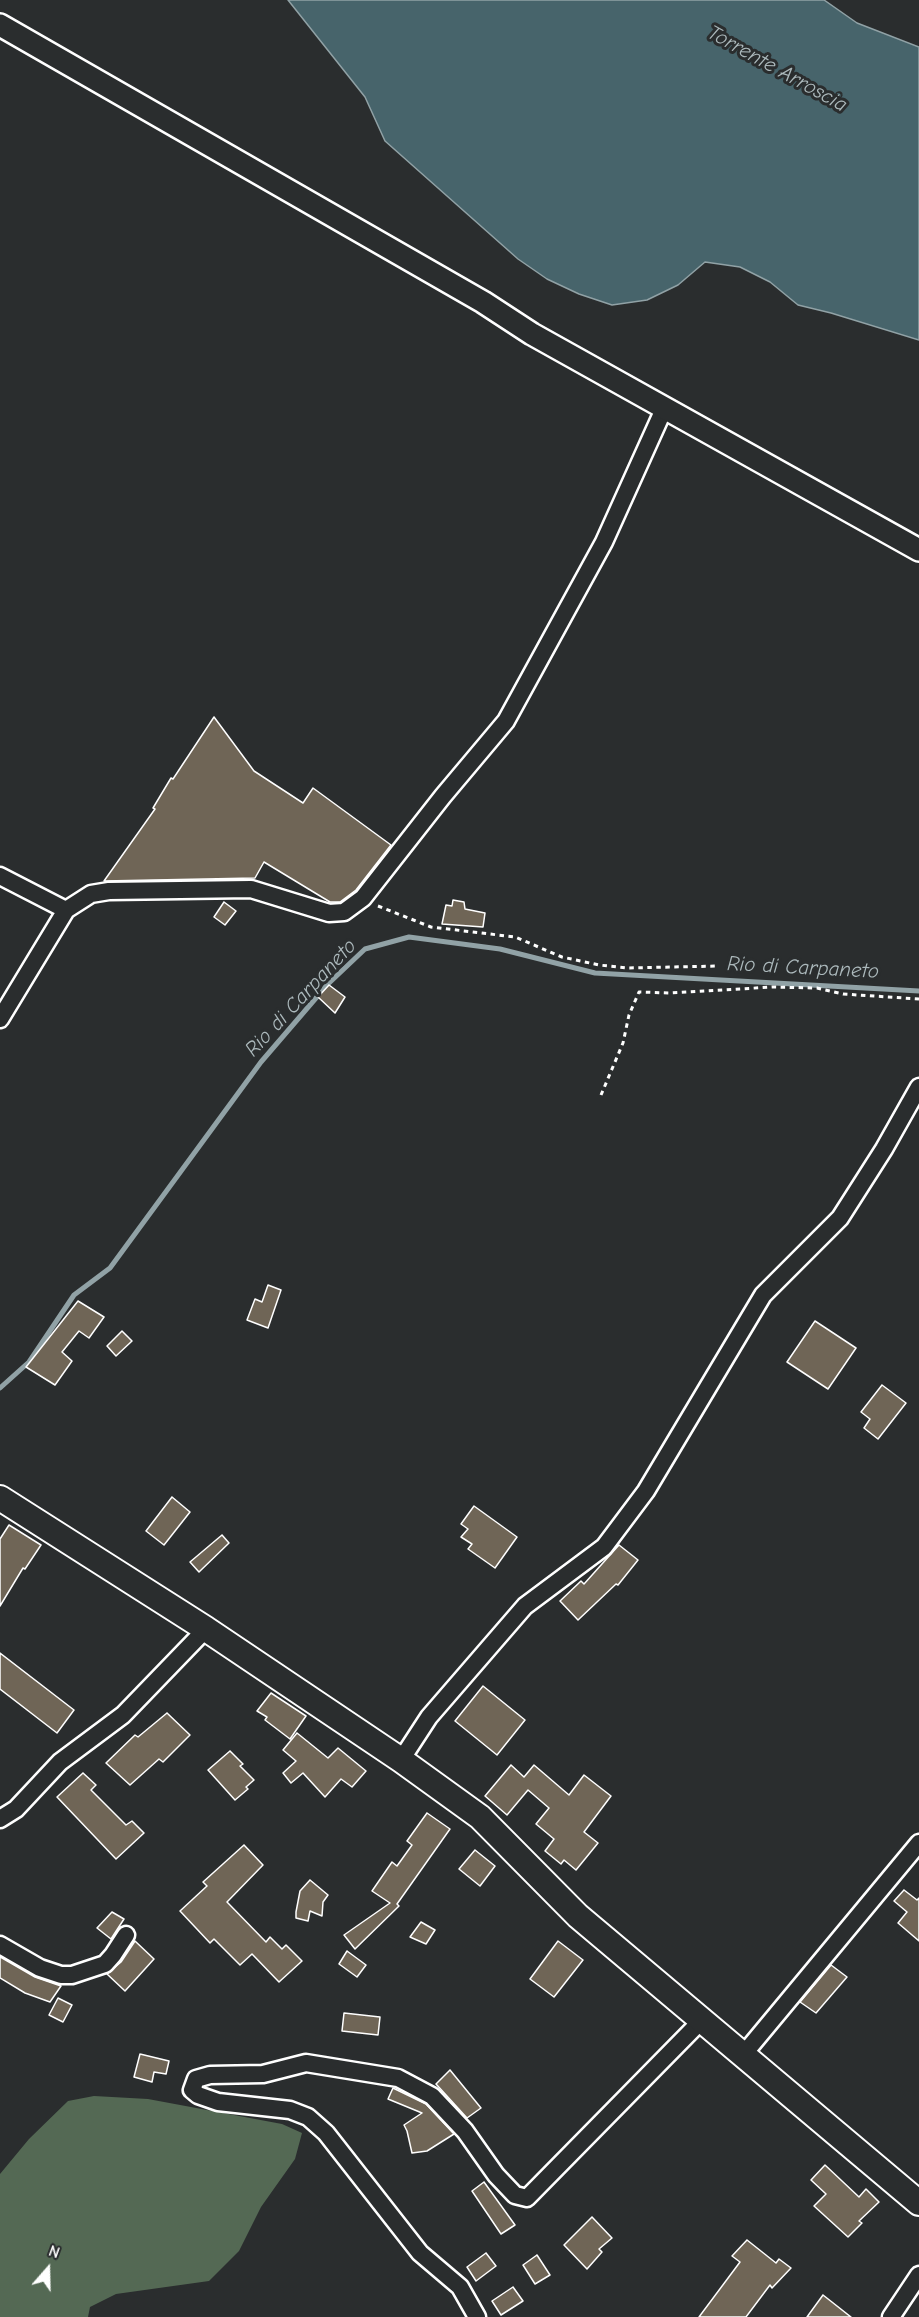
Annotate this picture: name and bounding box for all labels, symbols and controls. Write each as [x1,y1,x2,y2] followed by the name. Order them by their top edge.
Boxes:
[703,20,851,118] water label: Torrente Arroscia
[240,934,362,1062] water label: Rio di Carpaneto
[727,951,879,985] water label: Rio di Carpaneto
[18,2239,78,2299] north arrow
[46,2242,62,2262] text: N

